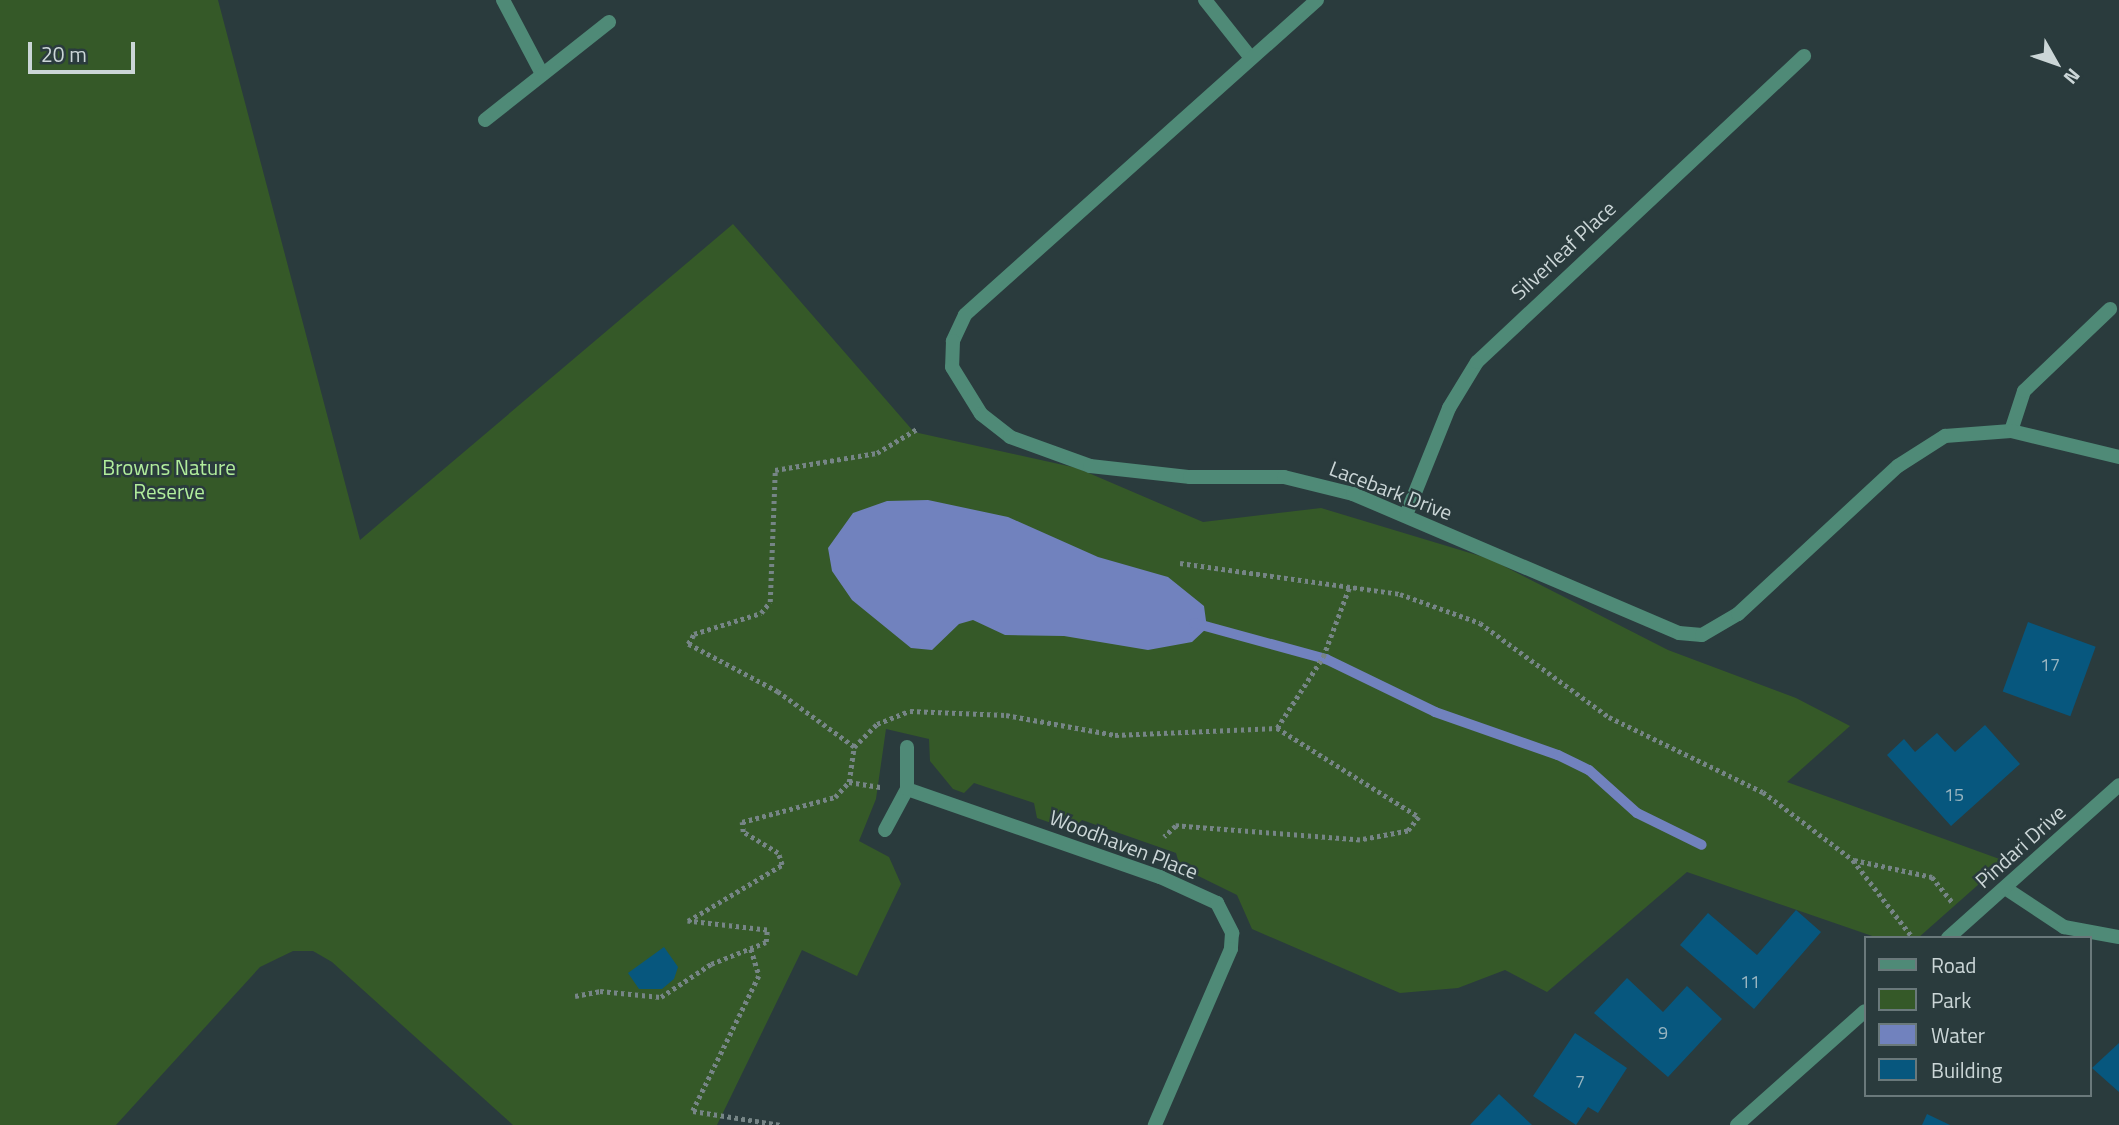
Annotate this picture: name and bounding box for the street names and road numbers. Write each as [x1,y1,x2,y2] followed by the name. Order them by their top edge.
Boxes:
[1506,195,1620,305] street label: Silverleaf Place
[1326,455,1456,525] street label: Lacebark Drive
[1970,799,2070,893] street label: Pindari Drive
[1046,804,1202,884] street label: Woodhaven Place

